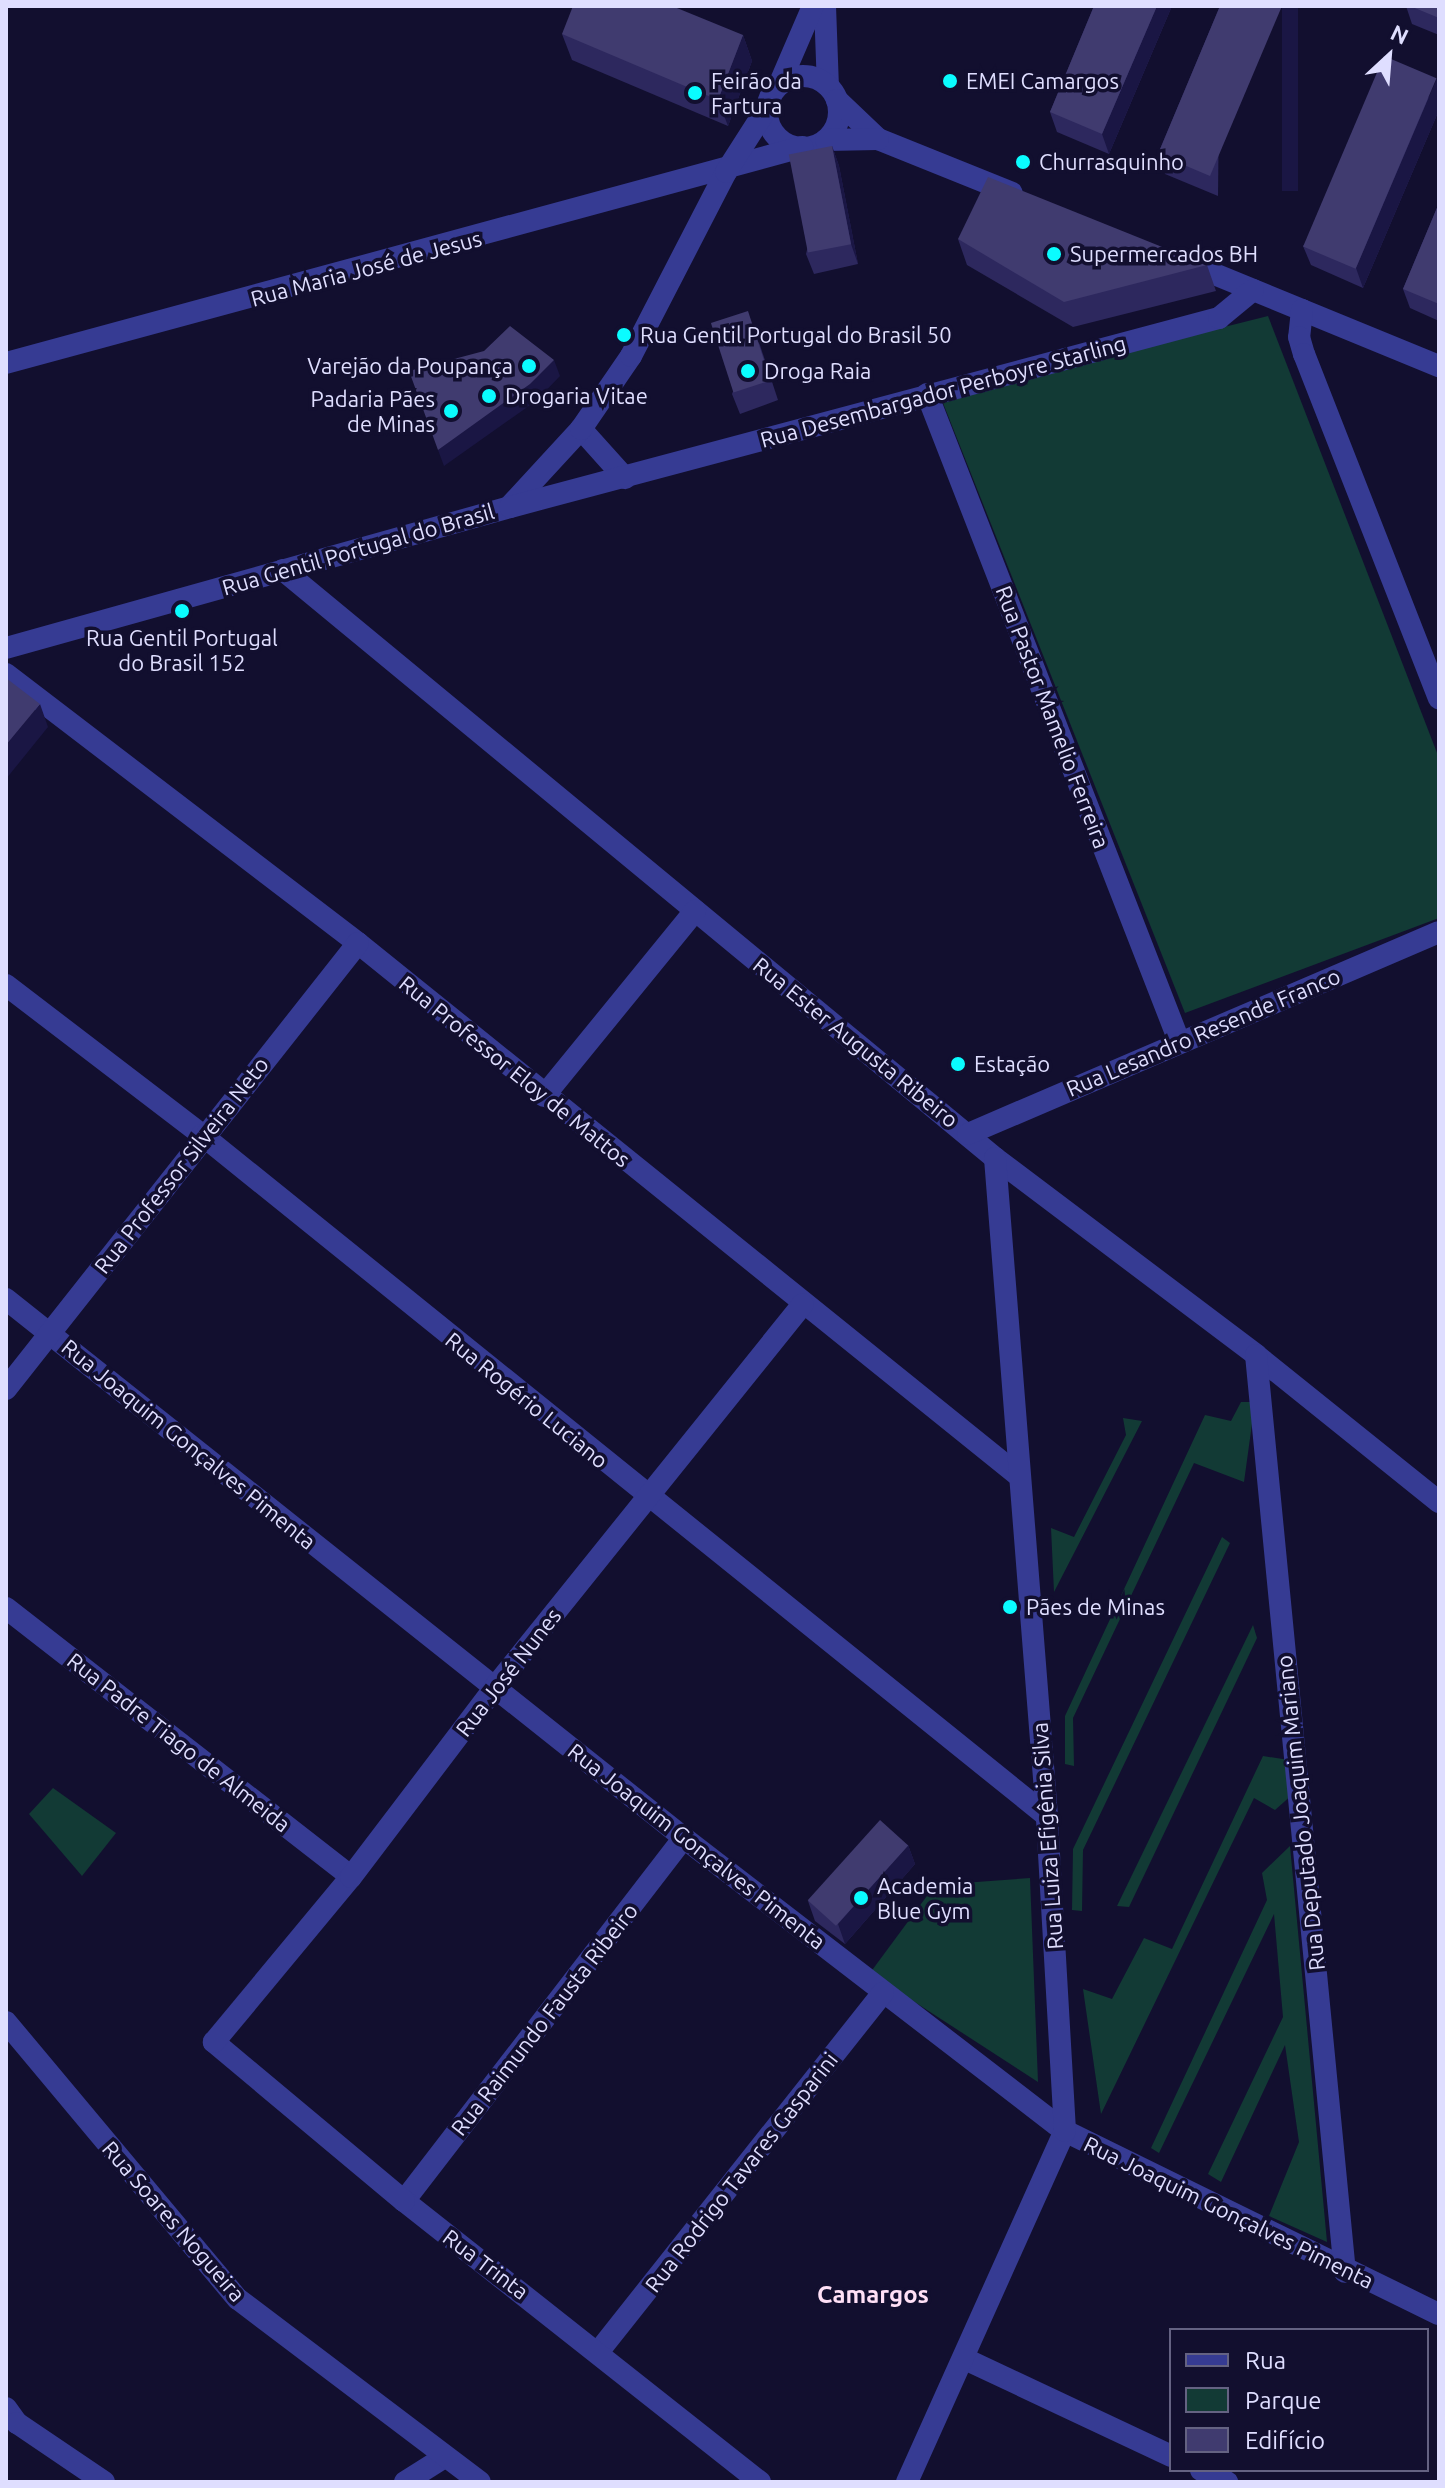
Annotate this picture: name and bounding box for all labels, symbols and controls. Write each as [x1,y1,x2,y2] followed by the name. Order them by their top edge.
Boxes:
[1349,16,1429,96] north arrow
[1387,19,1413,49] text: N
[711,67,802,118] place label: Feirão da Fartura
[966,68,1119,94] place label: EMEI Camargos
[941,72,959,90] marker: EMEI Camargos
[686,84,704,102] marker: Feirão da Fartura
[1039,149,1184,175] place label: Churrasquinho
[1014,153,1032,171] marker: Churrasquinho
[248,224,484,312] street label: Rua Maria José de Jesus
[1070,241,1258,267] place label: Supermercados BH
[1045,245,1063,263] marker: Supermercados BH
[640,322,952,348] place label: Rua Gentil Portugal do Brasil 50
[615,326,633,344] marker: Rua Gentil Portugal do Brasil 50
[757,329,1129,453] street label: Rua Desembargador Perboyre Starling
[307,353,513,379] place label: Varejão da Poupança
[520,357,538,375] marker: Varejão da Poupança
[764,358,871,384] place label: Droga Raia
[739,362,757,380] marker: Droga Raia
[505,383,648,409] place label: Drogaria Vitae
[311,385,435,436] place label: Padaria Pães de Minas
[480,387,498,405] marker: Drogaria Vitae
[442,402,460,420] marker: Padaria Pães de Minas
[219,497,497,601] street label: Rua Gentil Portugal do Brasil
[991,582,1115,852] street label: Rua Pastor Mamelio Ferreira
[173,602,191,620] marker: Rua Gentil Portugal do Brasil 152
[86,624,278,676] place label: Rua Gentil Portugal do Brasil 152
[748,951,964,1133] street label: Rua Ester Augusta Ribeiro
[1062,962,1344,1102] street label: Rua Lesandro Resende Franco
[394,970,636,1172] street label: Rua Professor Eloy de Mattos
[88,1051,274,1279] street label: Rua Professor Silveira Neto
[974,1051,1050,1077] place label: Estação
[949,1055,967,1073] marker: Estação
[440,1326,614,1474] street label: Rua Rogério Luciano
[57,1333,321,1555] street label: Rua Joaquim Gonçalves Pimenta
[1026,1594,1165,1620] place label: Pães de Minas
[1001,1598,1019,1616] marker: Pães de Minas
[450,1603,566,1741] street label: Rua José Nunes
[62,1647,296,1837] street label: Rua Padre Tiago de Almeida
[1270,1654,1330,1972] street label: Rua Deputado Joaquim Mariano
[1026,1721,1068,1951] street label: Rua Luiza Efigênia Silva
[563,1737,831,1955] street label: Rua Joaquim Gonçalves Pimenta
[877,1872,973,1924] place label: Academia Blue Gym
[852,1889,870,1907] marker: Academia Blue Gym
[445,1898,643,2140] street label: Rua Raimundo Fausta Ribeiro
[639,2047,843,2297] street label: Rua Rodrigo Tavares Gasparini
[1080,2130,1378,2294] street label: Rua Joaquim Gonçalves Pimenta
[97,2135,251,2307] street label: Rua Soares Nogueira
[438,2223,534,2305] street label: Rua Trinta
[817,2281,929,2309] district label: Camargos
[1169,2328,1429,2472] legend
[1245,2347,1286,2374] text: Rua
[1245,2387,1322,2414] text: Parque
[1245,2427,1325,2454] text: Edifício

